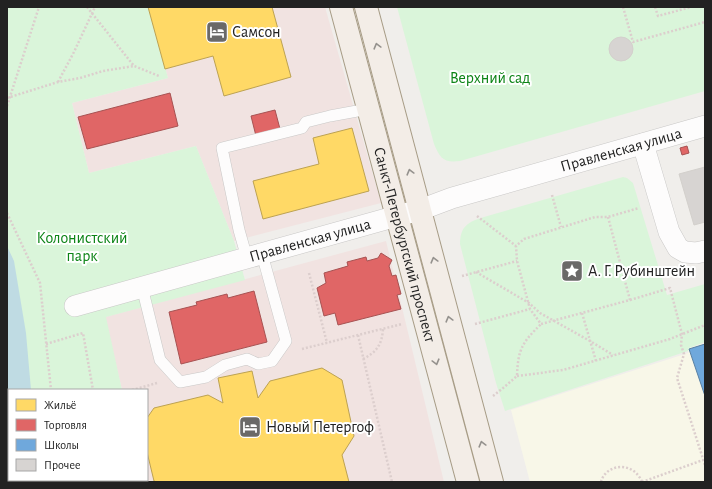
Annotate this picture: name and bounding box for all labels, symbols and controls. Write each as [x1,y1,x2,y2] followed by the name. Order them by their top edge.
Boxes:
[204,19,230,45] hotel icon: Самсон
[232,24,281,40] place label: Самсон
[373,43,382,50] one-way arrow
[450,70,530,86] park label: Верхний сад
[558,125,684,175] street label: Правленская улица
[371,145,438,344] street label: Санкт-Петербургский проспект
[406,169,415,176] one-way arrow
[247,216,373,265] street label: Правленская улица
[37,230,127,264] park label: Колонистский парк
[430,257,438,263] one-way arrow
[559,258,585,284] place icon: А. Г. Рубинштейн
[588,263,695,280] place label: А. Г. Рубинштейн
[445,315,454,322] one-way arrow
[431,358,440,365] one-way arrow
[8,389,148,481] legend
[44,399,76,411] text: Жильё
[237,414,263,440] hotel icon: Новый Петергоф
[44,419,87,431] text: Торговля
[266,419,374,435] place label: Новый Петергоф
[44,439,79,451] text: Школы
[478,441,487,448] one-way arrow
[44,459,80,471] text: Прочее

